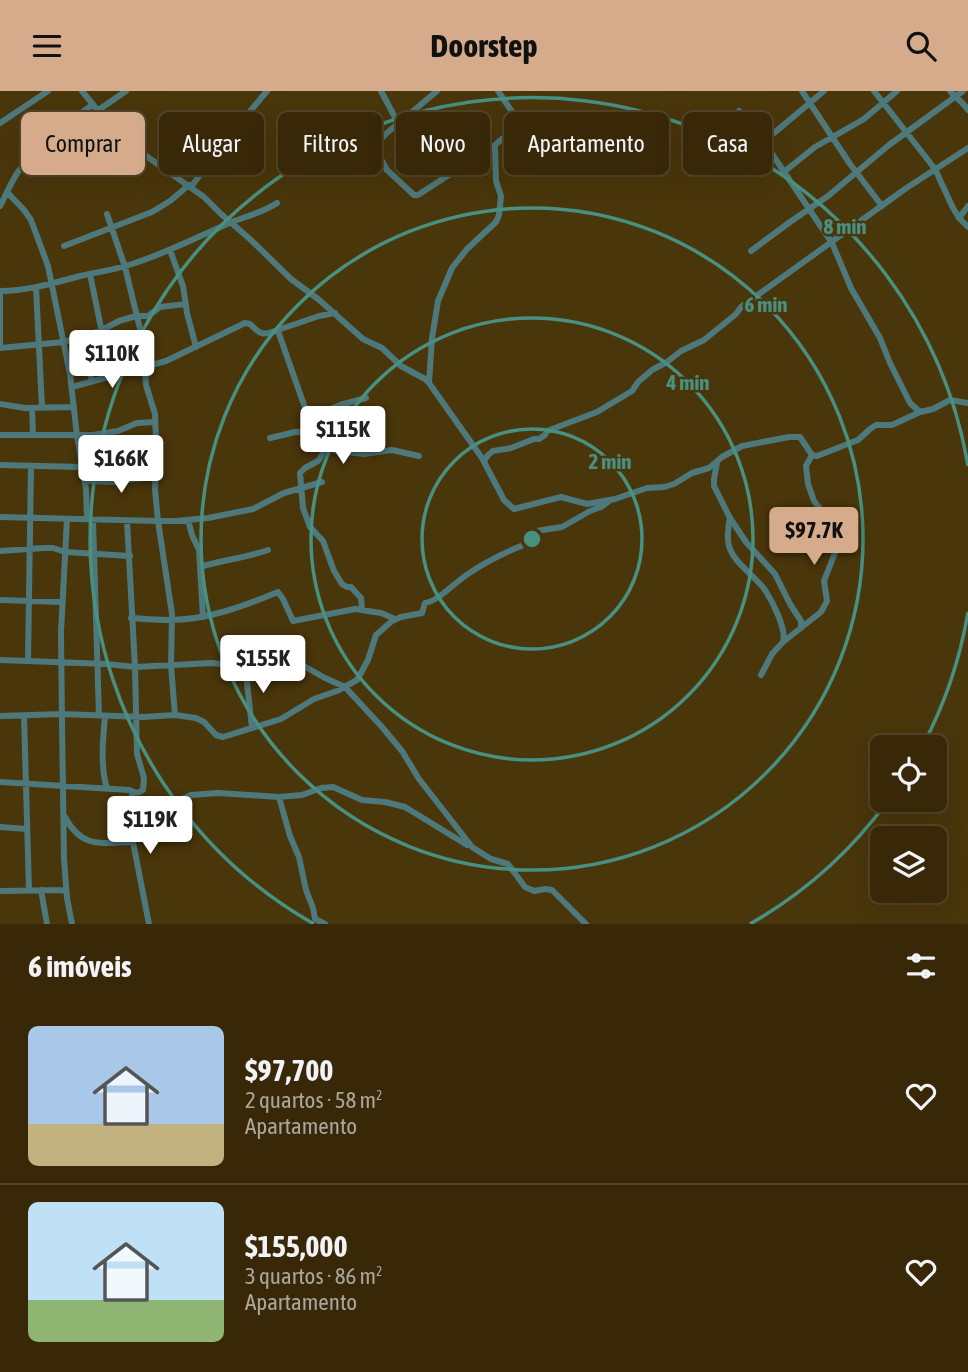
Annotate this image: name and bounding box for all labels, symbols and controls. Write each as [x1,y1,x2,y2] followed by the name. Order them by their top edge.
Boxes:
[28,27,66,65] icon: menu
[430,27,538,64] text: Doorstep
[902,27,940,65] icon: search
[21,112,145,175] chip: Comprar
[159,112,264,175] chip: Alugar
[278,112,382,175] chip: Filtros
[396,112,490,175] chip: Novo
[504,112,669,175] chip: Apartamento
[683,112,772,175] chip: Casa
[824,214,866,238] text: 8 min
[745,292,787,316] text: 6 min
[63,331,161,390] pin: $110K
[85,340,139,366] text: $110K
[666,370,709,394] text: 4 min
[294,407,392,466] pin: $115K
[316,416,370,442] text: $115K
[72,435,170,495] pin: $166K
[94,445,148,471] text: $166K
[589,449,631,473] text: 2 min
[757,507,871,567] pin: $97.7K
[785,517,843,543] text: $97.7K
[520,527,544,551] centre of rings
[214,635,312,695] pin: $155K
[236,645,290,671] text: $155K
[870,735,947,903] map controls
[870,735,947,812] button: locate
[101,797,199,856] pin: $119K
[123,806,177,832] text: $119K
[870,826,947,903] button: layers
[902,947,940,985] icon: filters
[28,949,132,983] text: 6 imóveis
[245,1053,333,1087] text: $97,700
[84,1054,168,1138] icon: home
[902,1077,940,1115] icon: heart
[245,1087,383,1113] text: 2 quartos · 58 m²
[245,1113,357,1139] text: Apartamento
[245,1229,348,1263] text: $155,000
[84,1230,168,1314] icon: home
[902,1253,940,1291] icon: heart
[245,1263,383,1289] text: 3 quartos · 86 m²
[245,1289,357,1315] text: Apartamento

